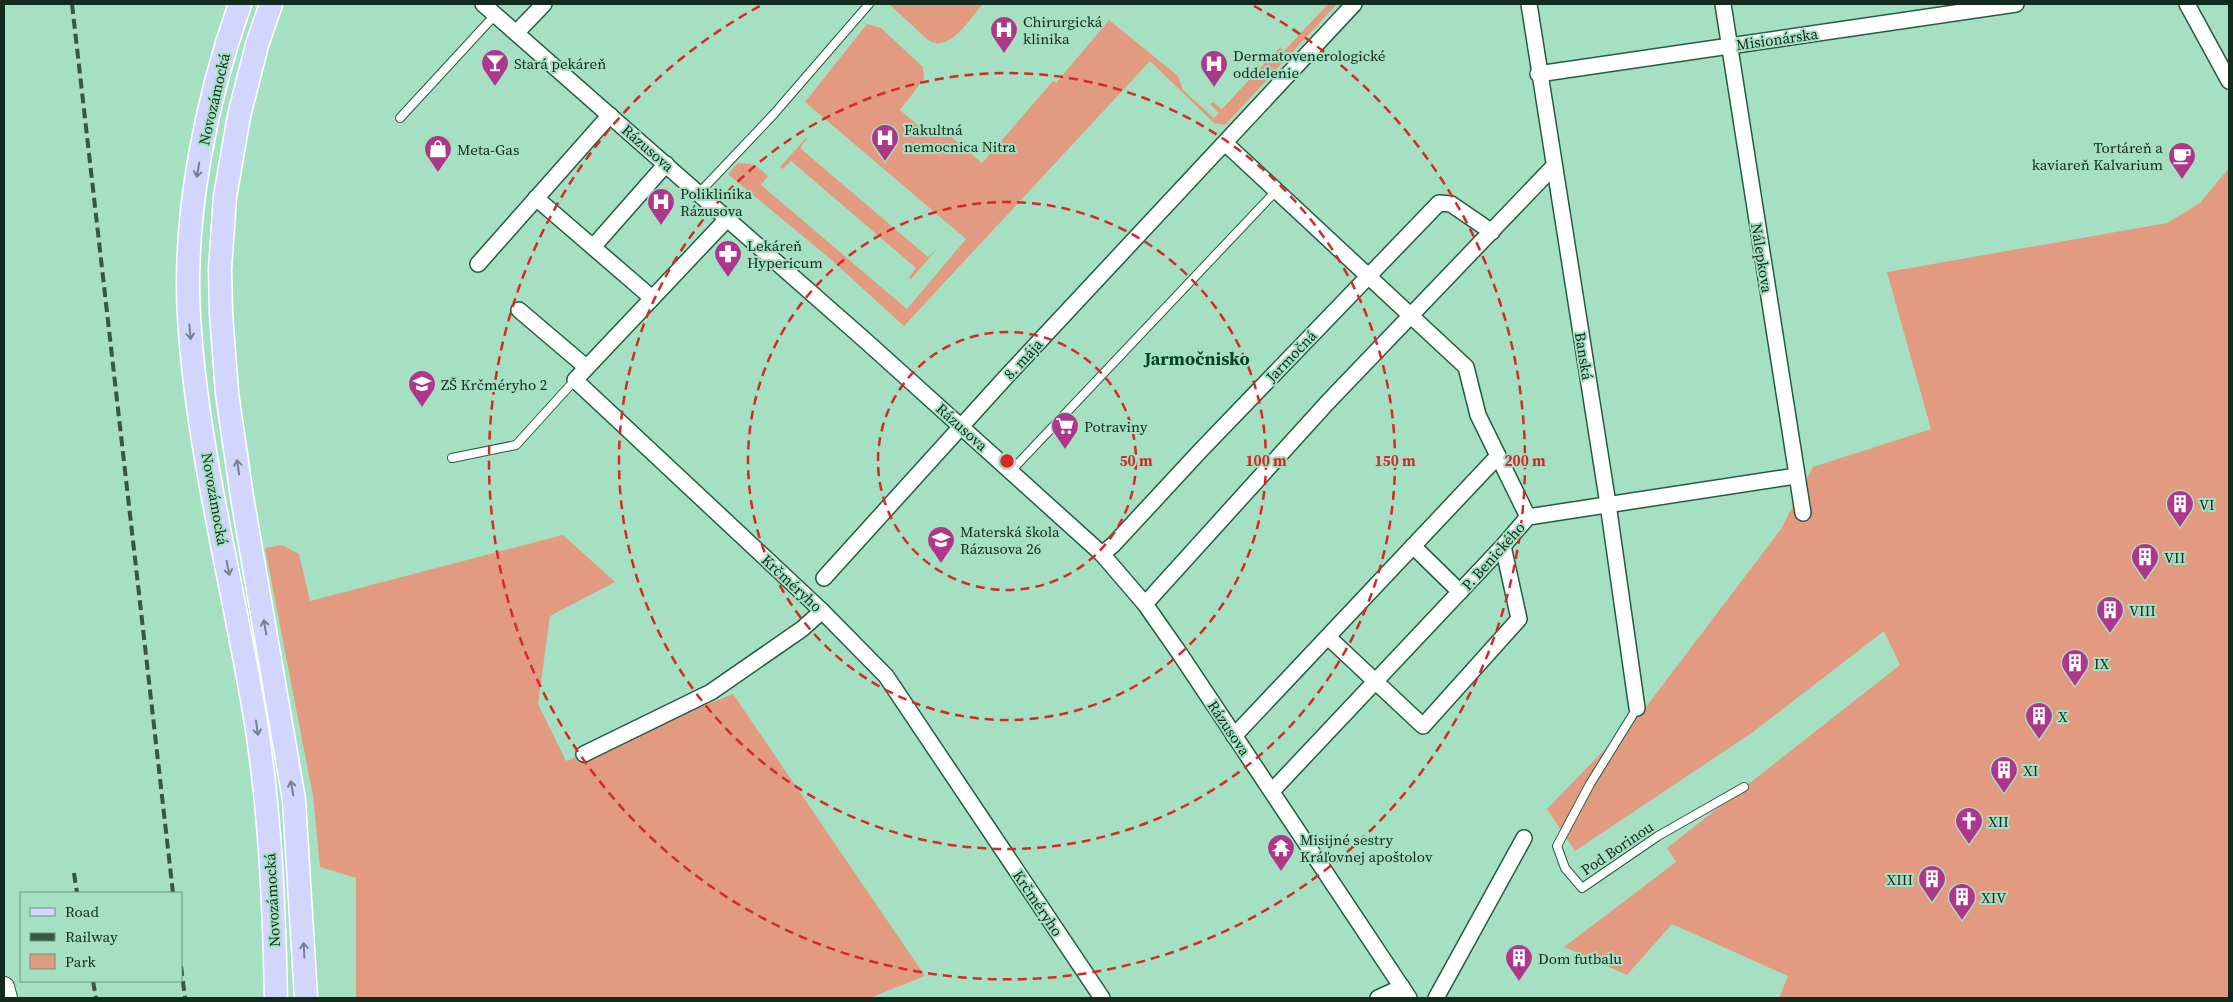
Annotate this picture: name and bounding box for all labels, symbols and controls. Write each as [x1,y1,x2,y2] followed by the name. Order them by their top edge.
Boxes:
[1023,11,1103,49] place label: Chirurgická klinika
[989,15,1019,54] hospital icon: Chirurgická klinika
[1735,23,1820,55] street label: Misionárska
[1233,45,1386,83] place label: Dermatovenerologické oddelenie
[480,48,510,87] bar icon: Stará pekáreň
[1199,49,1229,88] hospital icon: Dermatovenerologické oddelenie
[193,51,235,147] street label: Novozámocká
[514,53,606,74] place label: Stará pekáreň
[904,119,1016,157] place label: Fakultná nemocnica Nitra
[617,120,679,177] street label: Rázusova
[870,123,900,162] hospital icon: Fakultná nemocnica Nitra
[423,134,453,173] shop icon: Meta-Gas
[2032,137,2163,175] place label: Tortáreň a kaviareň Kalvarium
[457,139,519,160] place label: Meta-Gas
[2167,141,2197,180] cafe icon: Tortáreň a kaviareň Kalvarium
[193,161,202,177] one-way arrow
[680,183,752,221] place label: Poliklinika Rázusova
[646,187,676,226] hospital icon: Poliklinika Rázusova
[1746,222,1778,295] street label: Nálepkova
[747,235,823,273] place label: Lekáreň Hypericum
[713,239,743,278] pharmacy icon: Lekáreň Hypericum
[186,323,195,339] one-way arrow
[1260,325,1321,387] street label: Jarmočná
[1570,331,1598,382] street label: Banská
[999,334,1047,384] street label: 8. mája
[1143,346,1250,371] district label: Jarmočnisko
[407,369,437,408] school or university icon: ZŠ Krčméryho 2
[441,374,547,395] place label: ZŠ Krčméryho 2
[932,398,993,456] street label: Rázusova
[1050,411,1080,450] supermarket icon: Potraviny
[1084,416,1148,437] place label: Potraviny
[1119,450,1153,471] text: 50 m
[1245,450,1287,471] text: 100 m
[1374,450,1416,471] text: 150 m
[1504,450,1546,471] text: 200 m
[197,451,234,547] street label: Novozámocká
[998,452,1016,470] centre of rings
[233,459,243,475] one-way arrow
[2165,489,2195,528] building icon: VI
[2199,494,2215,515] place label: VI
[1456,517,1530,595] street label: P. Benického
[960,521,1060,559] place label: Materská škola Rázusova 26
[926,525,956,564] school or university icon: Materská škola Rázusova 26
[2130,542,2160,581] building icon: VII
[2164,547,2185,568] place label: VII
[757,549,827,617] street label: Krčméryho
[223,560,233,576] one-way arrow
[2095,595,2125,634] building icon: VIII
[2129,600,2156,621] place label: VIII
[259,620,269,636] one-way arrow
[2060,648,2090,687] building icon: IX
[2094,653,2110,674] place label: IX
[1203,696,1255,760] street label: Rázusova
[2024,701,2054,740] building icon: X
[2058,706,2068,727] place label: X
[252,720,262,736] one-way arrow
[1989,755,2019,794] building icon: XI
[2023,760,2038,781] place label: XI
[287,780,297,796] one-way arrow
[1954,806,1984,845] church icon: XII
[1988,811,2009,832] place label: XII
[1577,816,1658,880] street label: Pod Borinou
[1300,829,1433,867] place label: Misijné sestry Kráľovnej apoštolov
[1266,833,1296,872] temple icon: Misijné sestry Kráľovnej apoštolov
[259,852,285,947] street label: Novozámocká
[1917,864,1947,903] building icon: XIII
[1008,866,1068,940] street label: Krčméryho
[1887,869,1913,890] place label: XIII
[1947,882,1977,921] building icon: XIV
[1981,887,2006,908] place label: XIV
[20,892,182,982] legend
[65,901,99,922] text: Road
[65,926,118,947] text: Railway
[299,942,309,958] one-way arrow
[1504,943,1534,982] building icon: Dom futbalu
[1538,948,1622,969] place label: Dom futbalu
[65,951,97,972] text: Park

